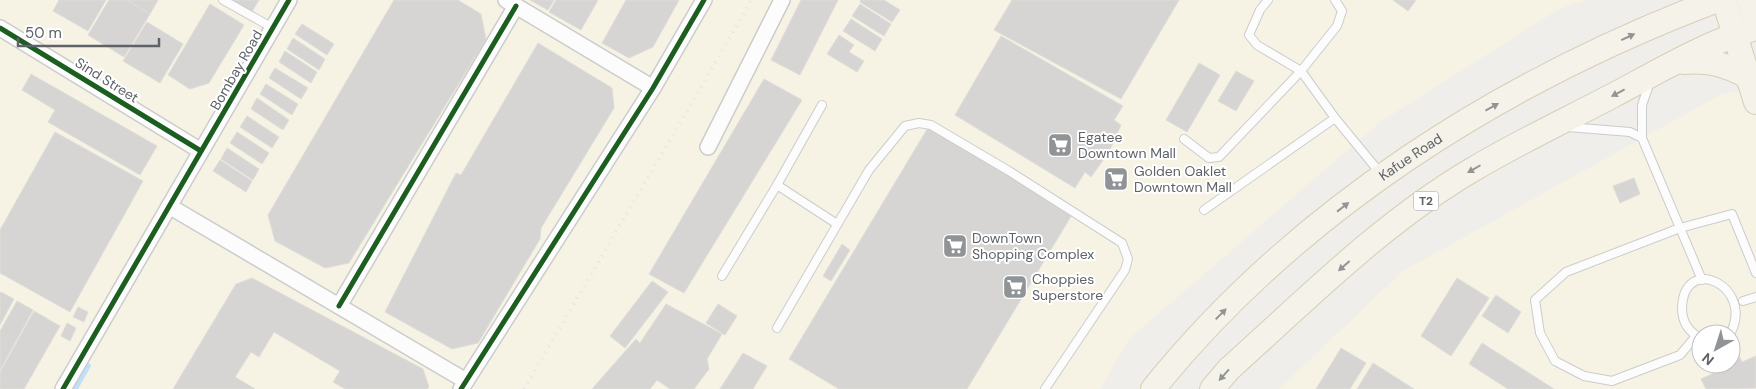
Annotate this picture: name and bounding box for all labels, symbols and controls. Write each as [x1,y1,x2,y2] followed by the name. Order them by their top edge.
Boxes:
[18,15,159,47] scale bar
[25,23,62,43] text: 50 m
[206,27,266,113] street label: Bombay Road
[1621,32,1635,40] one-way arrow
[72,53,142,107] street label: Sind Street
[1611,89,1625,97] one-way arrow
[1486,102,1499,111] one-way arrow
[1078,128,1176,162] place label: Egatee Downtown Mall
[1375,129,1446,185] street label: Kafue Road
[1047,132,1073,158] supermarket icon: Egatee Downtown Mall
[1134,162,1232,196] place label: Golden Oaklet Downtown Mall
[1468,164,1481,173] one-way arrow
[1103,166,1129,192] supermarket icon: Golden Oaklet Downtown Mall
[1414,192,1438,210] road number: T2
[1336,201,1349,212] one-way arrow
[972,229,1094,263] place label: DownTown Shopping Complex
[942,233,968,259] supermarket icon: DownTown Shopping Complex
[1339,260,1351,272] one-way arrow
[1032,270,1103,304] place label: Choppies Superstore
[1002,274,1028,300] supermarket icon: Choppies Superstore
[1215,308,1227,320] one-way arrow
[1691,324,1741,374] north arrow
[1698,349,1717,369] text: N
[1218,369,1230,381] one-way arrow

